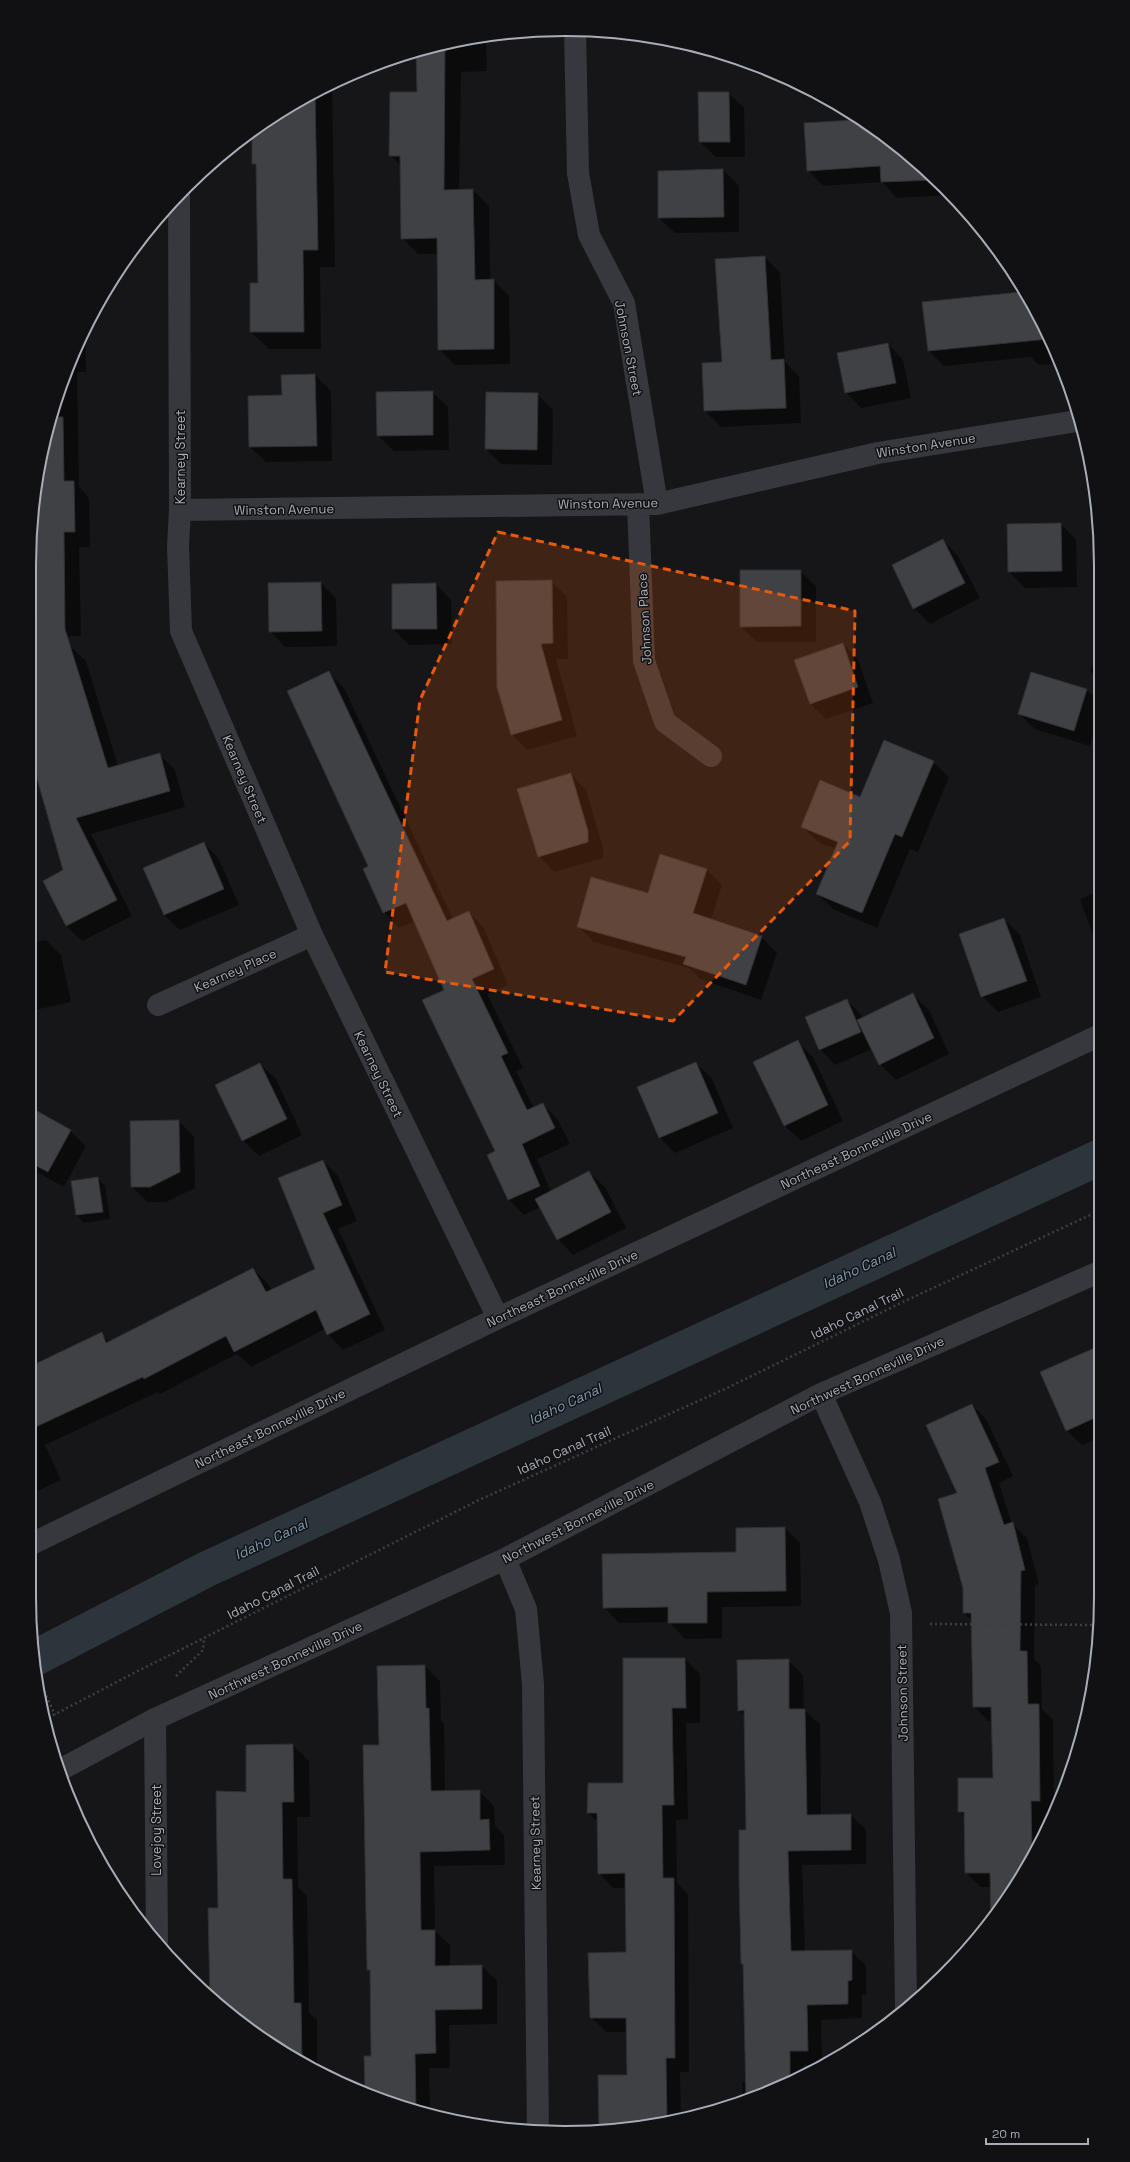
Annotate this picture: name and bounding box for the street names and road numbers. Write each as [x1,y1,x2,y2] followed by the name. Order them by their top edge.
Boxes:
[611,299,646,397] street label: Johnson Street
[172,410,189,504] street label: Kearney Street
[875,429,977,462] street label: Winston Avenue
[558,494,658,513] street label: Winston Avenue
[234,500,334,519] street label: Winston Avenue
[634,573,655,665] street label: Johnson Place
[218,732,271,826] street label: Kearney Street
[191,945,279,996] street label: Kearney Place
[350,1028,407,1120] street label: Kearney Street
[778,1108,935,1193] street label: Northeast Bonneville Drive
[484,1246,641,1331] street label: Northeast Bonneville Drive
[808,1284,906,1343] street label: Idaho Canal Trail
[787,1332,947,1419] street label: Northwest Bonneville Drive
[192,1385,348,1472] street label: Northeast Bonneville Drive
[515,1422,614,1479] street label: Idaho Canal Trail
[499,1476,657,1567] street label: Northwest Bonneville Drive
[224,1562,322,1623] street label: Idaho Canal Trail
[205,1617,365,1704] street label: Northwest Bonneville Drive
[893,1644,912,1742] street label: Johnson Street
[148,1784,165,1876] street label: Lovejoy Street
[526,1796,545,1890] street label: Kearney Street

